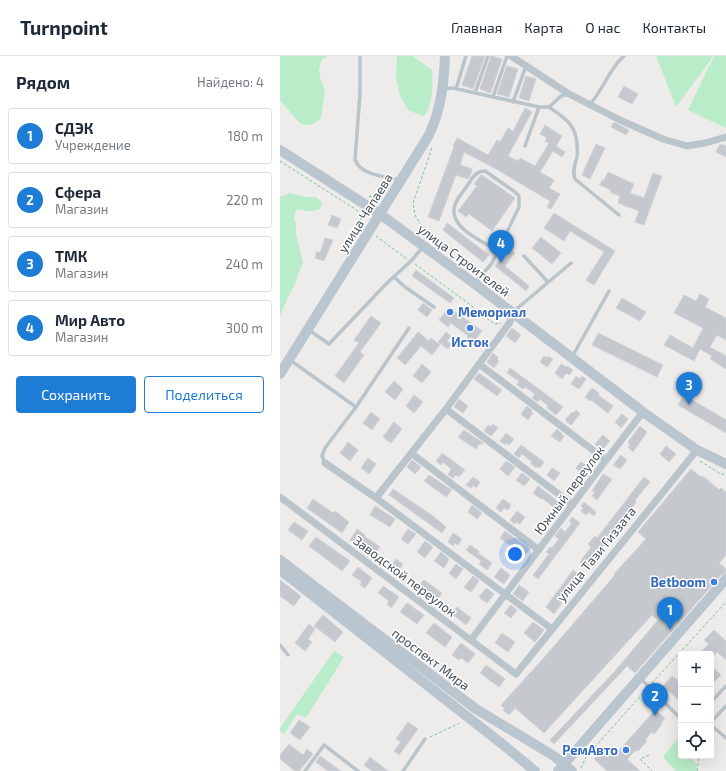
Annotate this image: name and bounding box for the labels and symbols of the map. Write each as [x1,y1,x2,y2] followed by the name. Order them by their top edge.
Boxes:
[334,170,396,256] street label: улица Чапаева
[415,220,513,300] street label: улица Строителей
[488,230,514,263] pin: 4
[458,304,526,320] place label: Мемориал
[445,307,455,317] marker: Мемориал
[465,323,475,333] marker: Исток
[451,334,489,350] place label: Исток
[676,372,702,405] pin: 3
[530,442,608,538] street label: Южный переулок
[553,503,639,605] street label: улица Тази Гиззата
[350,532,460,620] street label: Заводской переулок
[505,544,525,564] your location
[651,574,706,590] place label: Betboom
[709,577,719,587] marker: Betboom
[657,597,683,630] pin: 1
[389,625,473,693] street label: проспект Мира
[642,683,668,716] pin: 2
[562,742,618,758] place label: РемАвто
[621,745,631,755] marker: РемАвто

